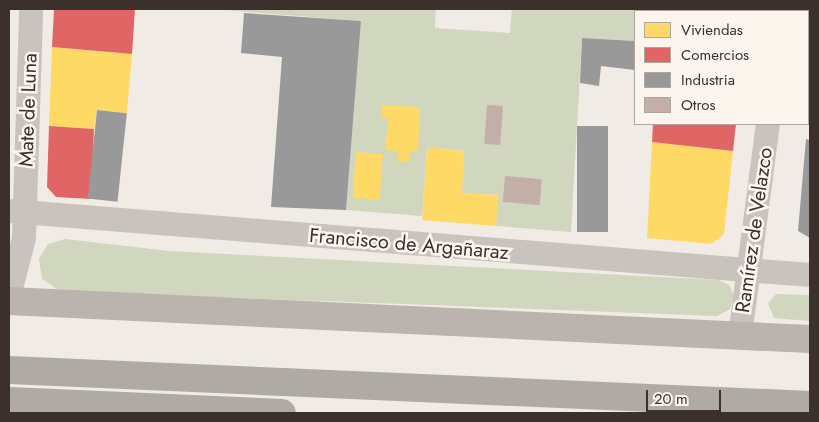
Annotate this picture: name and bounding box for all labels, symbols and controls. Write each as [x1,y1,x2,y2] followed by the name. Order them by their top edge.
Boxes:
[634,10,809,125] legend
[681,19,743,41] text: Viviendas
[681,44,749,66] text: Comercios
[14,53,42,167] street label: Mate de Luna
[681,69,735,91] text: Industria
[681,94,716,116] text: Otros
[731,146,777,314] street label: Ramírez de Velazco
[308,223,510,265] street label: Francisco de Argañaraz
[649,380,724,412] scale bar
[654,388,688,410] text: 20 m

